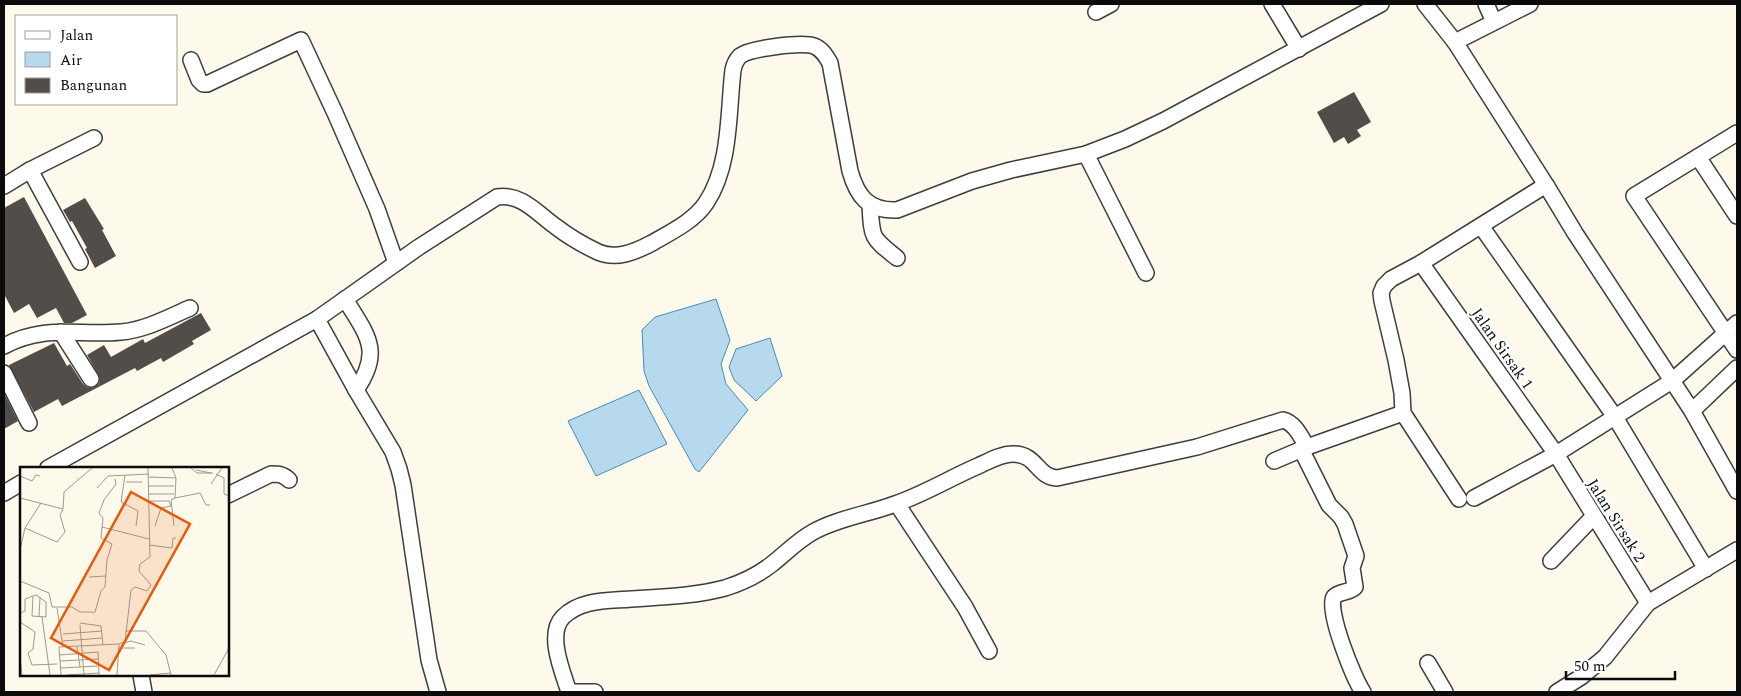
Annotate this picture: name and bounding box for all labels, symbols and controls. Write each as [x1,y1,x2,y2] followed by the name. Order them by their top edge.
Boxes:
[15,15,178,105] legend
[60,24,93,47] text: Jalan
[60,49,82,72] text: Air
[60,74,127,97] text: Bangunan
[1465,303,1539,394] street label: Jalan Sirsak 1
[20,467,229,676] inset map
[1581,474,1651,567] street label: Jalan Sirsak 2
[1566,648,1675,680] scale bar
[1574,655,1606,678] text: 50 m

